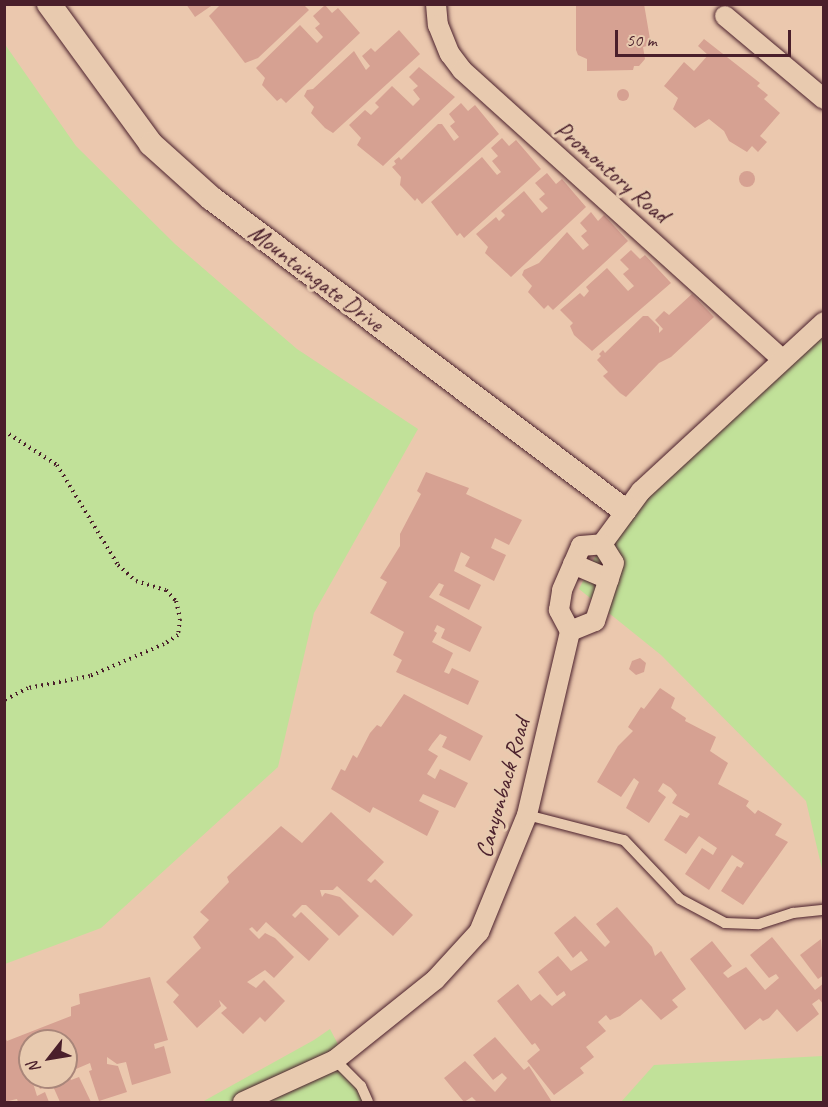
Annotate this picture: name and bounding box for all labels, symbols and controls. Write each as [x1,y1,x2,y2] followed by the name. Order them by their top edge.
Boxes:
[618,18,794,56] scale bar
[626,29,657,51] text: 50 m
[549,115,675,229] street label: Promontory Road
[243,218,389,338] street label: Mountaingate Drive
[469,715,537,861] street label: Canyonback Road
[18,1029,78,1089] north arrow
[23,1058,45,1077] text: N

